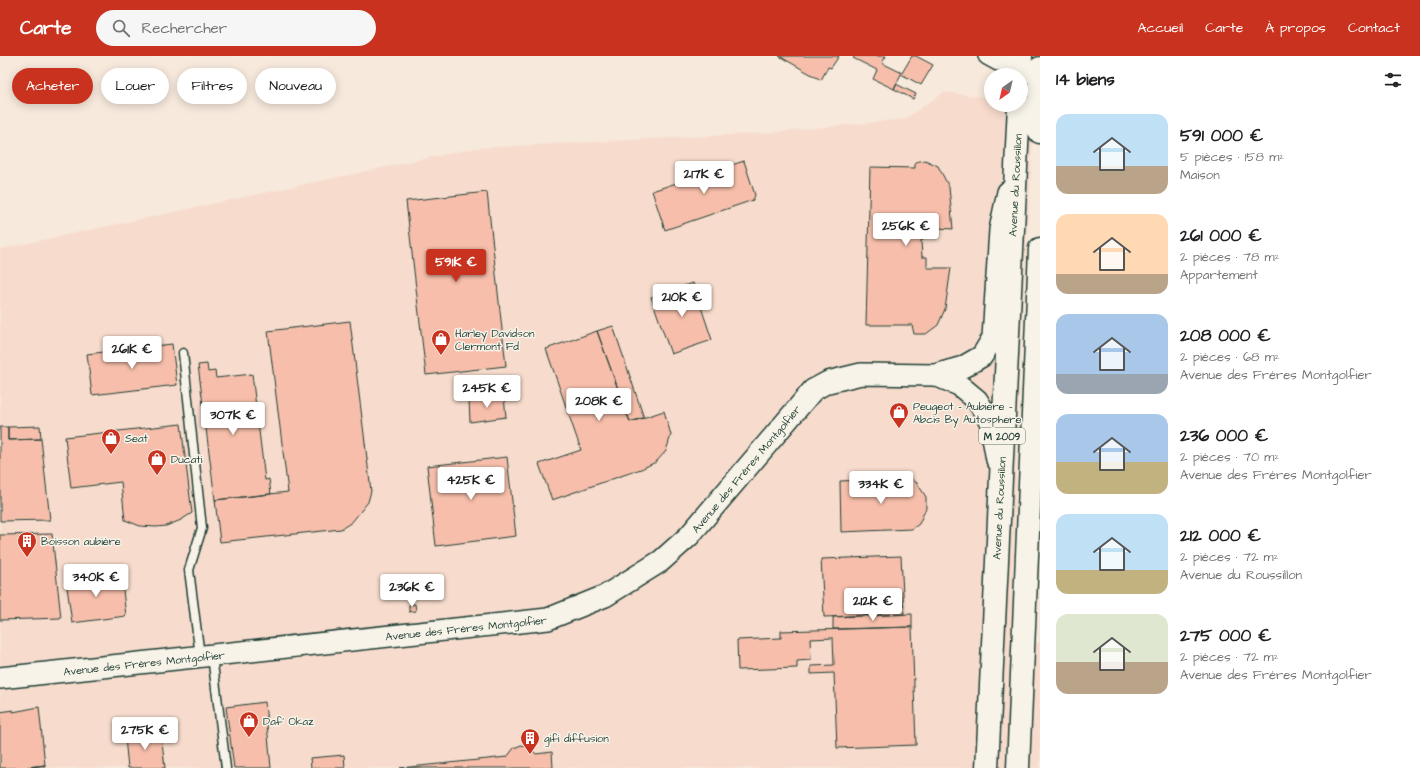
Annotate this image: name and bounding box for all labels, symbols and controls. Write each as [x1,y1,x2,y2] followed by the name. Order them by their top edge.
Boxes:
[96,10,376,46] search box
[20,15,72,42] text: Carte
[110,17,132,39] icon: search
[142,18,227,39] text: Rechercher
[1138,18,1183,38] text: Accueil
[1205,18,1243,38] text: Carte
[1265,18,1326,38] text: À propos
[1348,18,1400,38] text: Contact
[12,68,93,104] chip: Acheter
[101,68,169,104] chip: Louer
[177,68,247,104] chip: Filtres
[255,68,336,104] chip: Nouveau
[984,68,1028,112] north arrow
[984,68,1028,112] map controls
[1056,68,1115,92] text: 14 biens
[1382,69,1404,91] icon: filters
[1180,124,1263,148] text: 591 000 €
[1088,130,1136,178] icon: home
[1005,133,1026,237] street label: Avenue du Roussillon
[1180,148,1284,166] text: 5 pièces · 158 m²
[671,161,737,195] pin: 217K €
[684,165,724,183] text: 217K €
[1180,166,1220,184] text: Maison
[873,213,939,247] pin: 256K €
[882,217,930,235] text: 256K €
[1180,224,1262,248] text: 261 000 €
[1088,230,1136,278] icon: home
[1180,248,1280,266] text: 2 pièces · 78 m²
[423,249,489,283] pin: 591K €
[435,253,477,271] text: 591K €
[1180,266,1258,284] text: Appartement
[649,284,715,318] pin: 210K €
[662,288,702,306] text: 210K €
[1180,324,1271,348] text: 208 000 €
[455,326,535,354] place label: Harley Davidson Clermont Fd
[430,328,452,356] shop icon: Harley Davidson Clermont Fd
[1088,330,1136,378] icon: home
[99,336,165,370] pin: 261K €
[112,340,152,358] text: 261K €
[1180,348,1280,366] text: 2 pièces · 68 m²
[1180,366,1372,384] text: Avenue des Frères Montgolfier
[454,375,520,409] pin: 245K €
[463,379,511,397] text: 245K €
[566,388,632,422] pin: 208K €
[575,392,623,410] text: 208K €
[913,399,1021,428] place label: Peugeot - Aubiere - Abcis By Autosphere
[888,401,910,429] shop icon: Peugeot - Aubiere - Abcis By Autosphere
[200,402,266,436] pin: 307K €
[688,402,805,537] street label: Avenue des Frères Montgolfier
[210,406,256,424] text: 307K €
[1180,424,1268,448] text: 236 000 €
[100,427,122,455] shop icon: Seat
[979,428,1025,444] road number: M 2009
[1088,430,1136,478] icon: home
[125,431,149,446] place label: Seat
[146,448,168,476] shop icon: Ducati
[1180,448,1279,466] text: 2 pièces · 70 m²
[171,452,203,467] place label: Ducati
[989,456,1010,560] street label: Avenue du Roussillon
[1180,466,1372,484] text: Avenue des Frères Montgolfier
[438,467,504,501] pin: 425K €
[447,471,495,489] text: 425K €
[848,471,914,505] pin: 334K €
[858,475,904,493] text: 334K €
[1180,524,1261,548] text: 212 000 €
[16,530,38,558] building icon: Boisson aubière
[1088,530,1136,578] icon: home
[41,534,121,549] place label: Boisson aubière
[1180,548,1279,566] text: 2 pièces · 72 m²
[63,564,129,598] pin: 340K €
[1180,566,1302,584] text: Avenue du Roussillon
[72,568,120,586] text: 340K €
[379,574,445,608] pin: 236K €
[389,578,435,596] text: 236K €
[840,588,906,622] pin: 212K €
[853,592,893,610] text: 212K €
[385,613,548,645] street label: Avenue des Frères Montgolfier
[1180,624,1272,648] text: 275 000 €
[1088,630,1136,678] icon: home
[63,648,226,680] street label: Avenue des Frères Montgolfier
[1180,648,1279,666] text: 2 pièces · 72 m²
[1180,666,1372,684] text: Avenue des Frères Montgolfier
[238,710,260,738] shop icon: Daf' Okaz
[263,714,314,729] place label: Daf' Okaz
[112,717,178,751] pin: 275K €
[121,721,169,739] text: 275K €
[519,727,541,755] building icon: gifi diffusion
[544,731,609,747] place label: gifi diffusion

